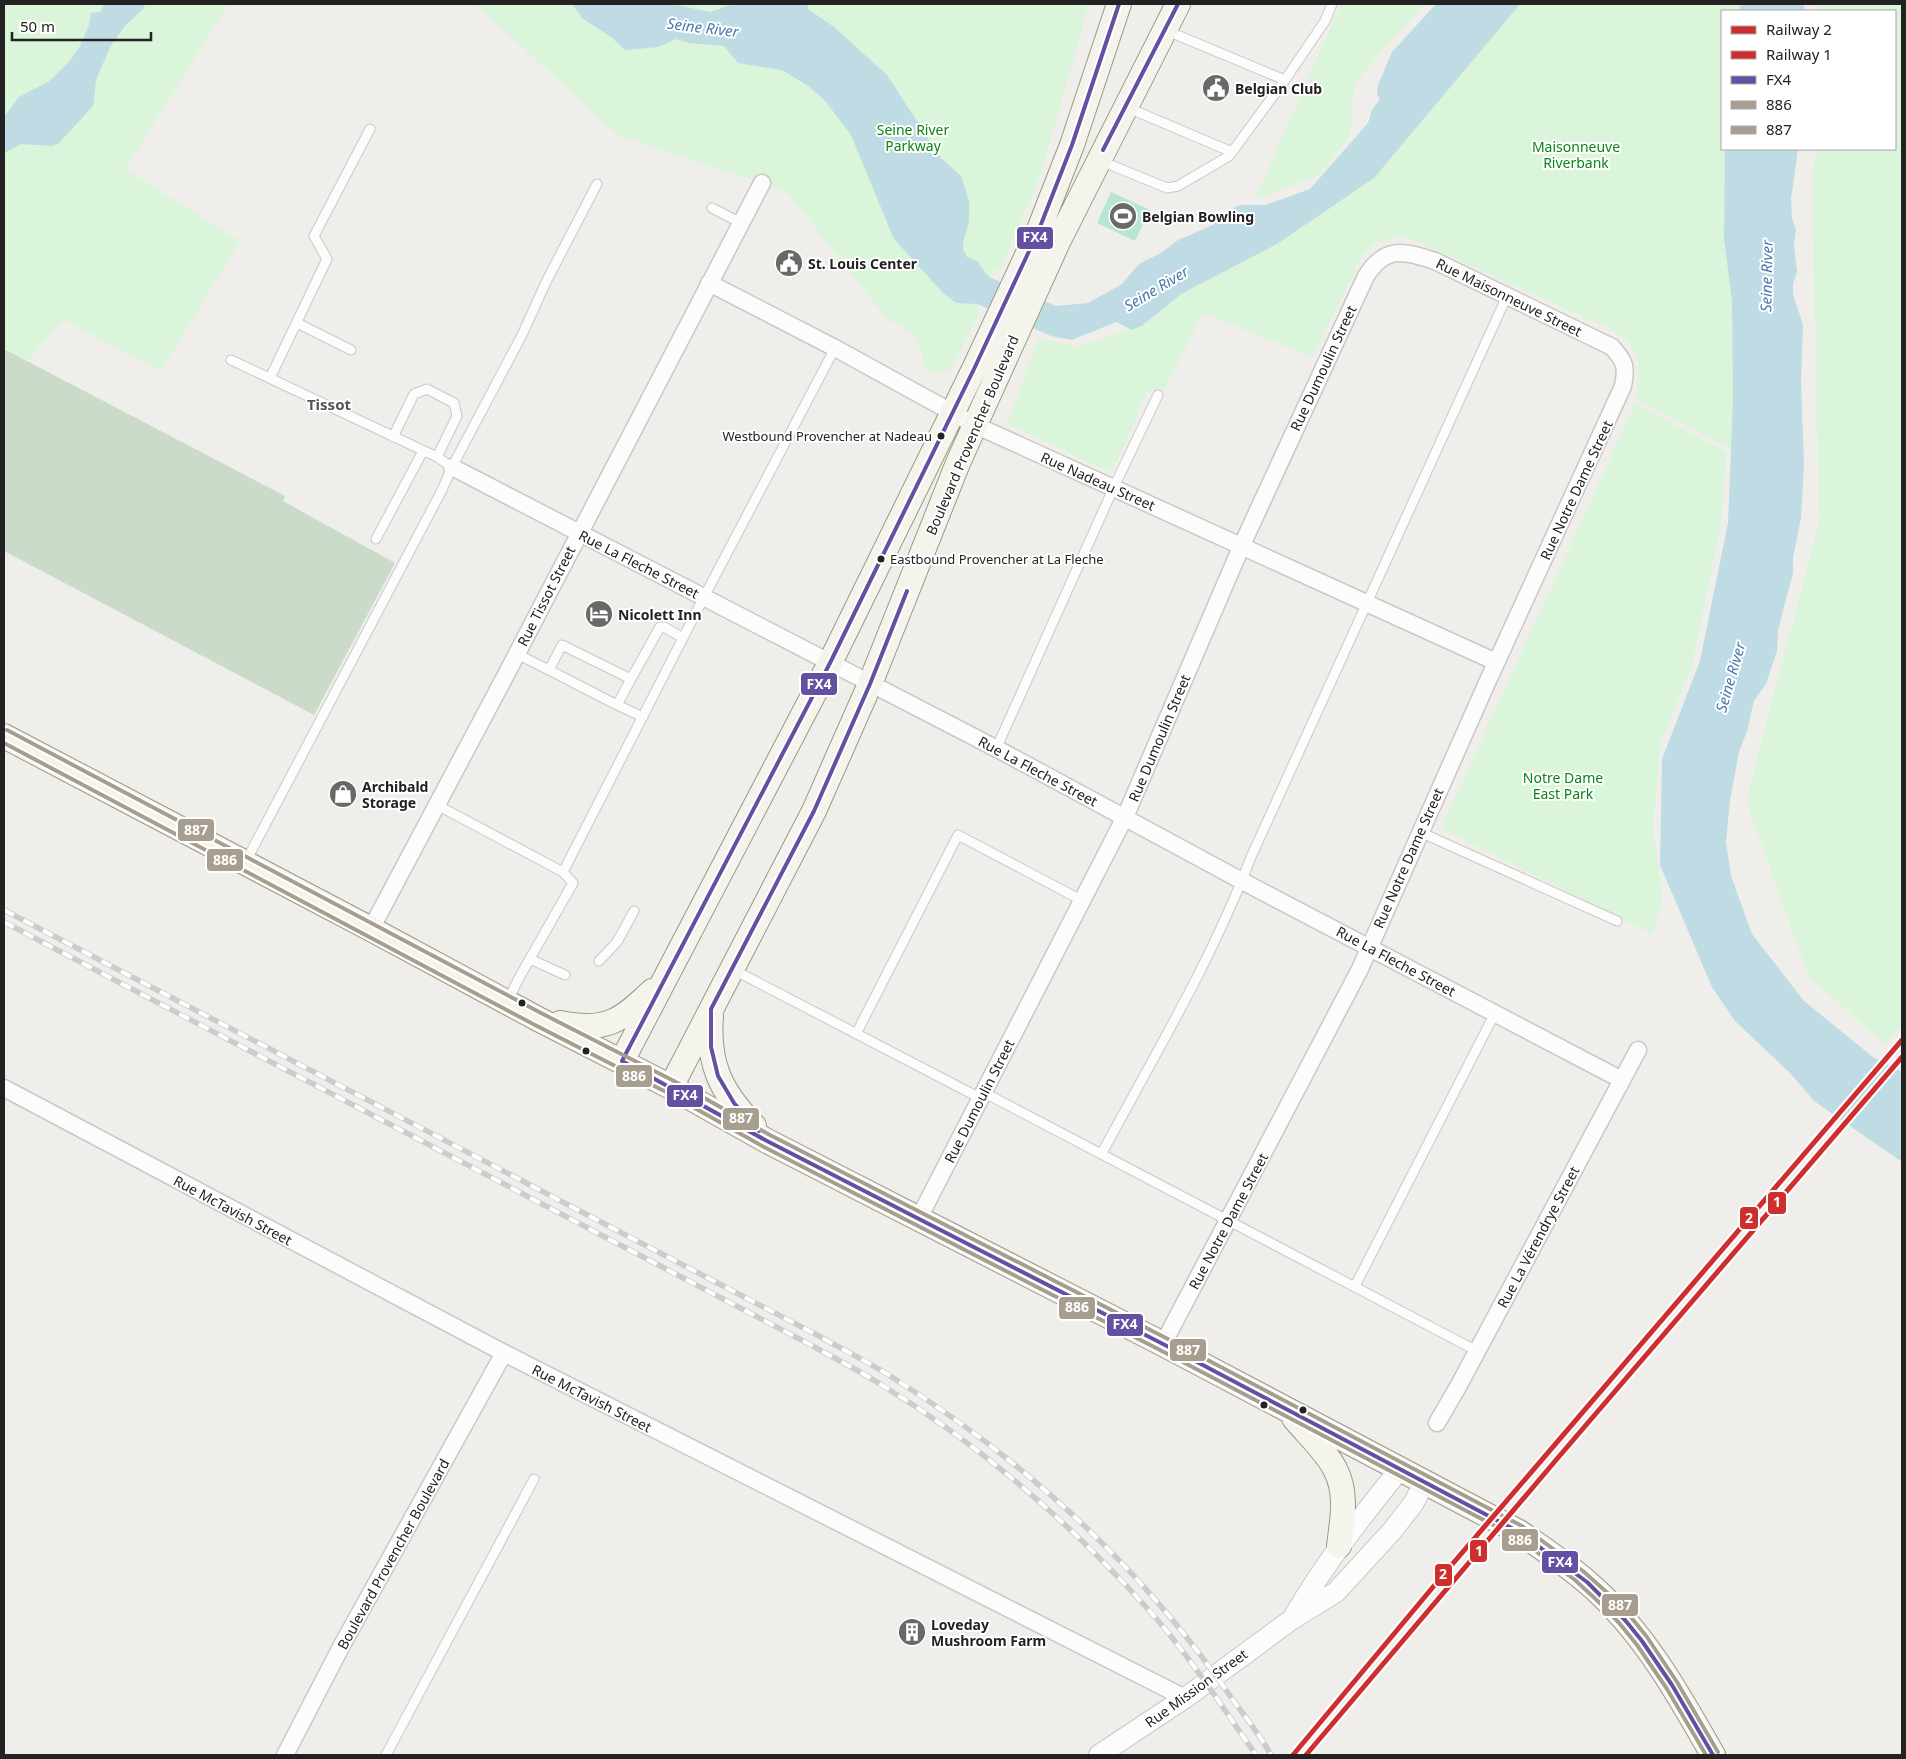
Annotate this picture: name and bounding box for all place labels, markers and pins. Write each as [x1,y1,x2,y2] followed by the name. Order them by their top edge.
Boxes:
[1201,73,1231,103] public building icon: Belgian Club
[1235,79,1322,98] place label: Belgian Club
[1108,201,1138,231] sports icon: Belgian Bowling
[1142,207,1254,226] place label: Belgian Bowling
[774,248,804,278] public building icon: St. Louis Center
[808,254,918,273] place label: St. Louis Center
[723,427,932,445] place label: Westbound Provencher at Nadeau
[936,431,946,441] marker: Westbound Provencher at Nadeau
[890,550,1104,568] place label: Eastbound Provencher at La Fleche
[876,554,886,564] marker: Eastbound Provencher at La Fleche
[584,599,614,629] hotel icon: Nicolett Inn
[618,605,702,624] place label: Nicolett Inn
[362,777,428,812] place label: Archibald Storage
[328,779,358,809] shop icon: Archibald Storage
[517,998,527,1008] unlabelled marker
[581,1046,591,1056] unlabelled marker
[1259,1400,1269,1410] unlabelled marker
[1298,1405,1308,1415] unlabelled marker
[931,1615,1046,1650] place label: Loveday Mushroom Farm
[897,1617,927,1647] building icon: Loveday Mushroom Farm

